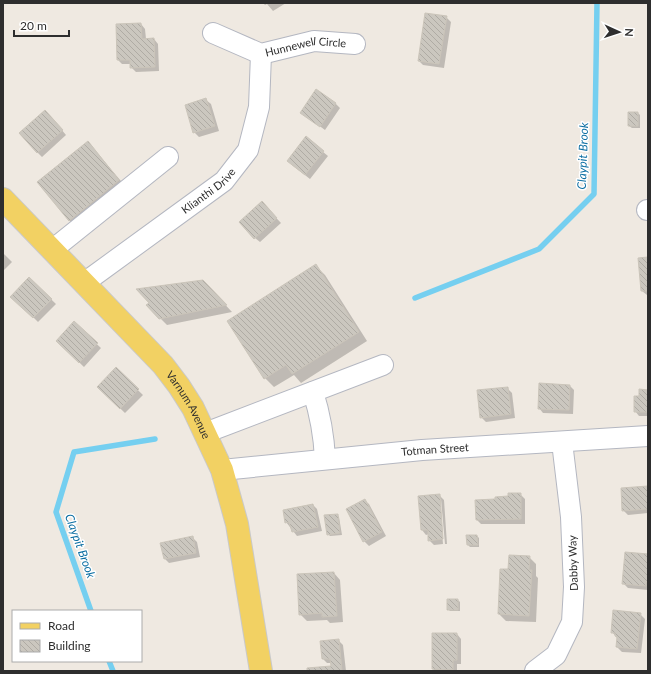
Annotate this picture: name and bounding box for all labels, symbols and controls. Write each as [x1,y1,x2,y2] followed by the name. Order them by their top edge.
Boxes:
[14,12,69,38] scale bar
[599,12,639,52] north arrow
[20,18,47,33] text: 20 m
[623,28,636,37] text: N
[264,34,347,59] street label: Hunnewell Circle
[574,122,591,190] water label: Claypit Brook
[179,165,238,216] street label: Klianthi Drive
[164,368,213,441] street label: Varnum Avenue
[401,440,469,458] street label: Totman Street
[62,512,99,580] water label: Claypit Brook
[565,535,580,591] street label: Dabby Way
[12,610,142,662] legend
[48,618,75,633] text: Road
[48,638,91,653] text: Building

